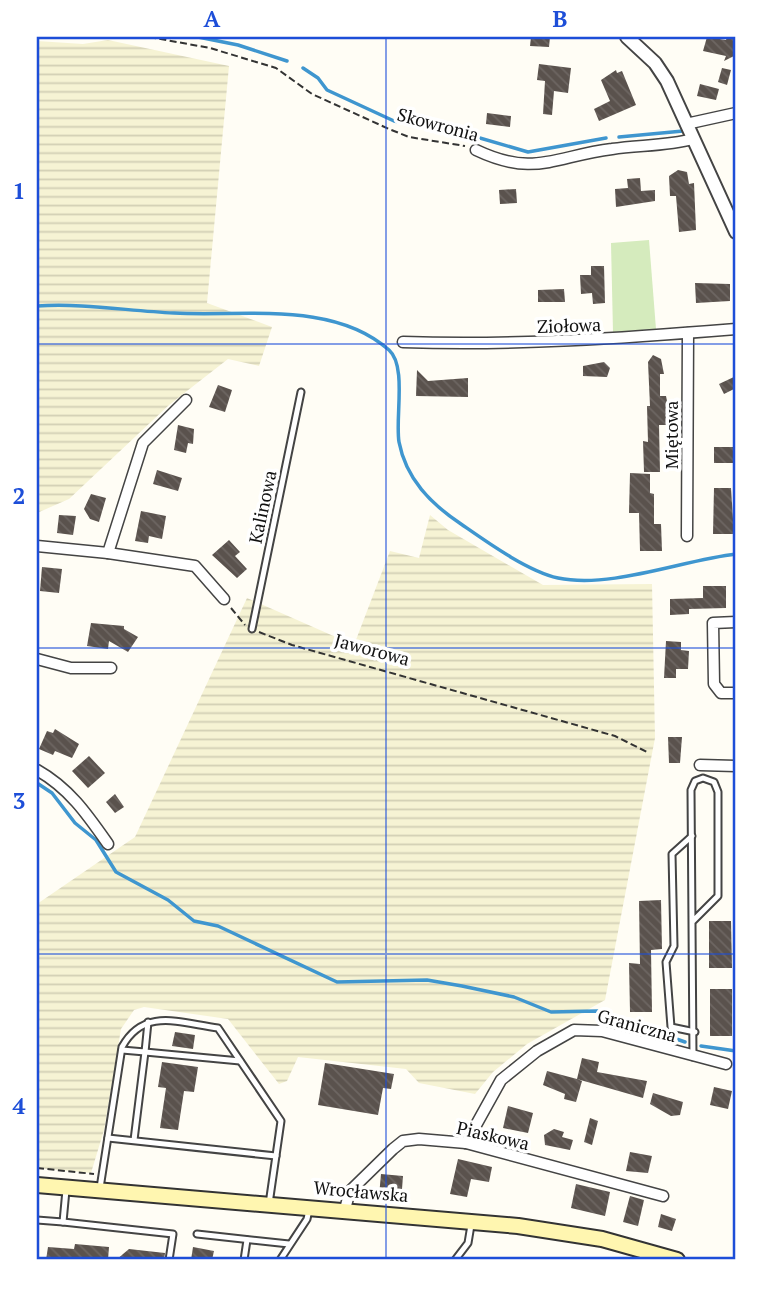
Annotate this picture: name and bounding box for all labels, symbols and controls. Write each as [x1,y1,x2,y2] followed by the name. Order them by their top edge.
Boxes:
[204,3,221,34] text: A
[553,3,568,34] text: B
[395,102,482,146] street label: Skowronia
[13,175,26,206] text: 1
[536,312,601,338] street label: Ziołowa
[659,401,683,469] street label: Miętowa
[243,468,281,546] street label: Kalinowa
[13,480,26,511] text: 2
[332,627,413,671] street label: Jaworowa
[13,785,26,816] text: 3
[595,1003,680,1047] street label: Graniczna
[13,1090,26,1121] text: 4
[454,1115,532,1155] street label: Piaskowa
[313,1175,410,1207] street label: Wrocławska

